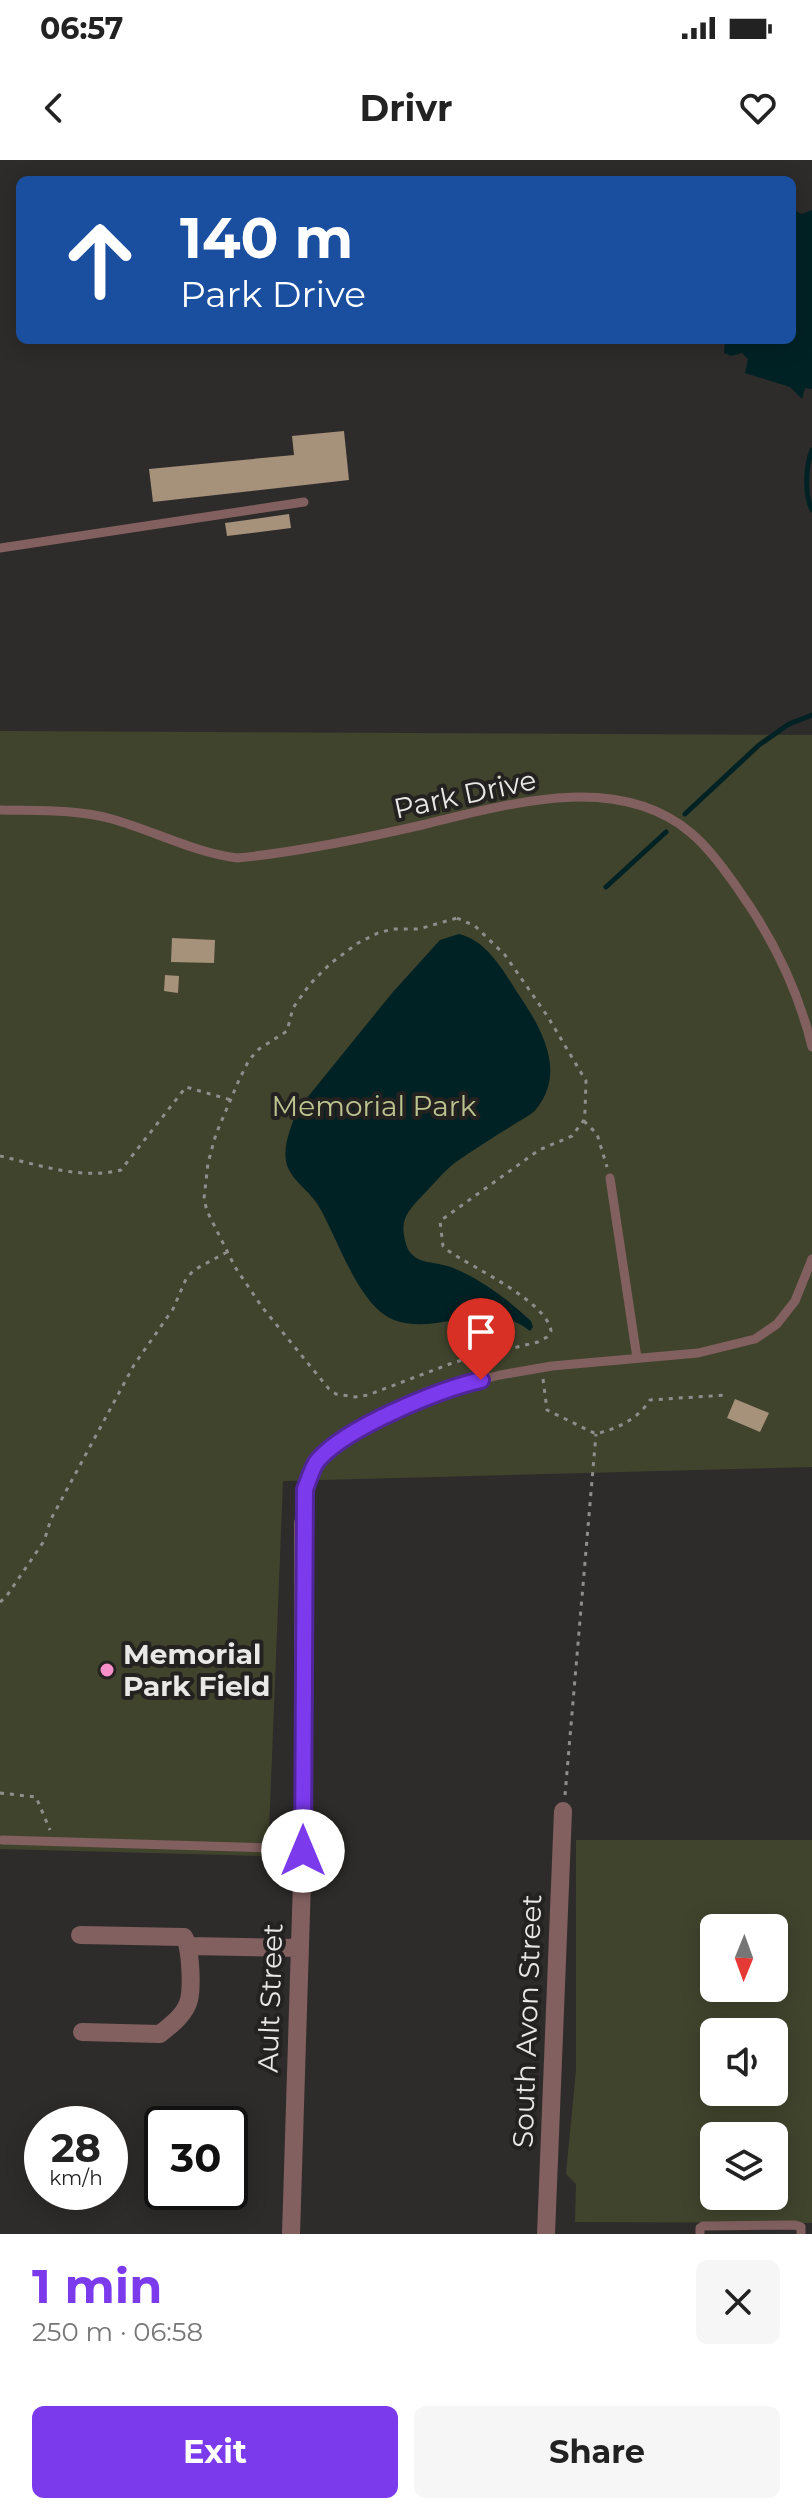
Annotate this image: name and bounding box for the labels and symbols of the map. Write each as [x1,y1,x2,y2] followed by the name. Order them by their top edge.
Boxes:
[391,762,539,826] street label: Park Drive
[272,1089,477,1123] park label: Memorial Park
[447,1298,515,1380] pin
[123,1637,270,1703] place label: Memorial Park Field
[98,1661,116,1679] marker: Memorial Park Field
[261,1809,345,1893] position arrow
[506,1894,548,2148] street label: South Avon Street
[700,1914,788,2002] north arrow
[250,1923,290,2073] street label: Ault Street
[144,2106,248,2210] speed limit sign: 30

